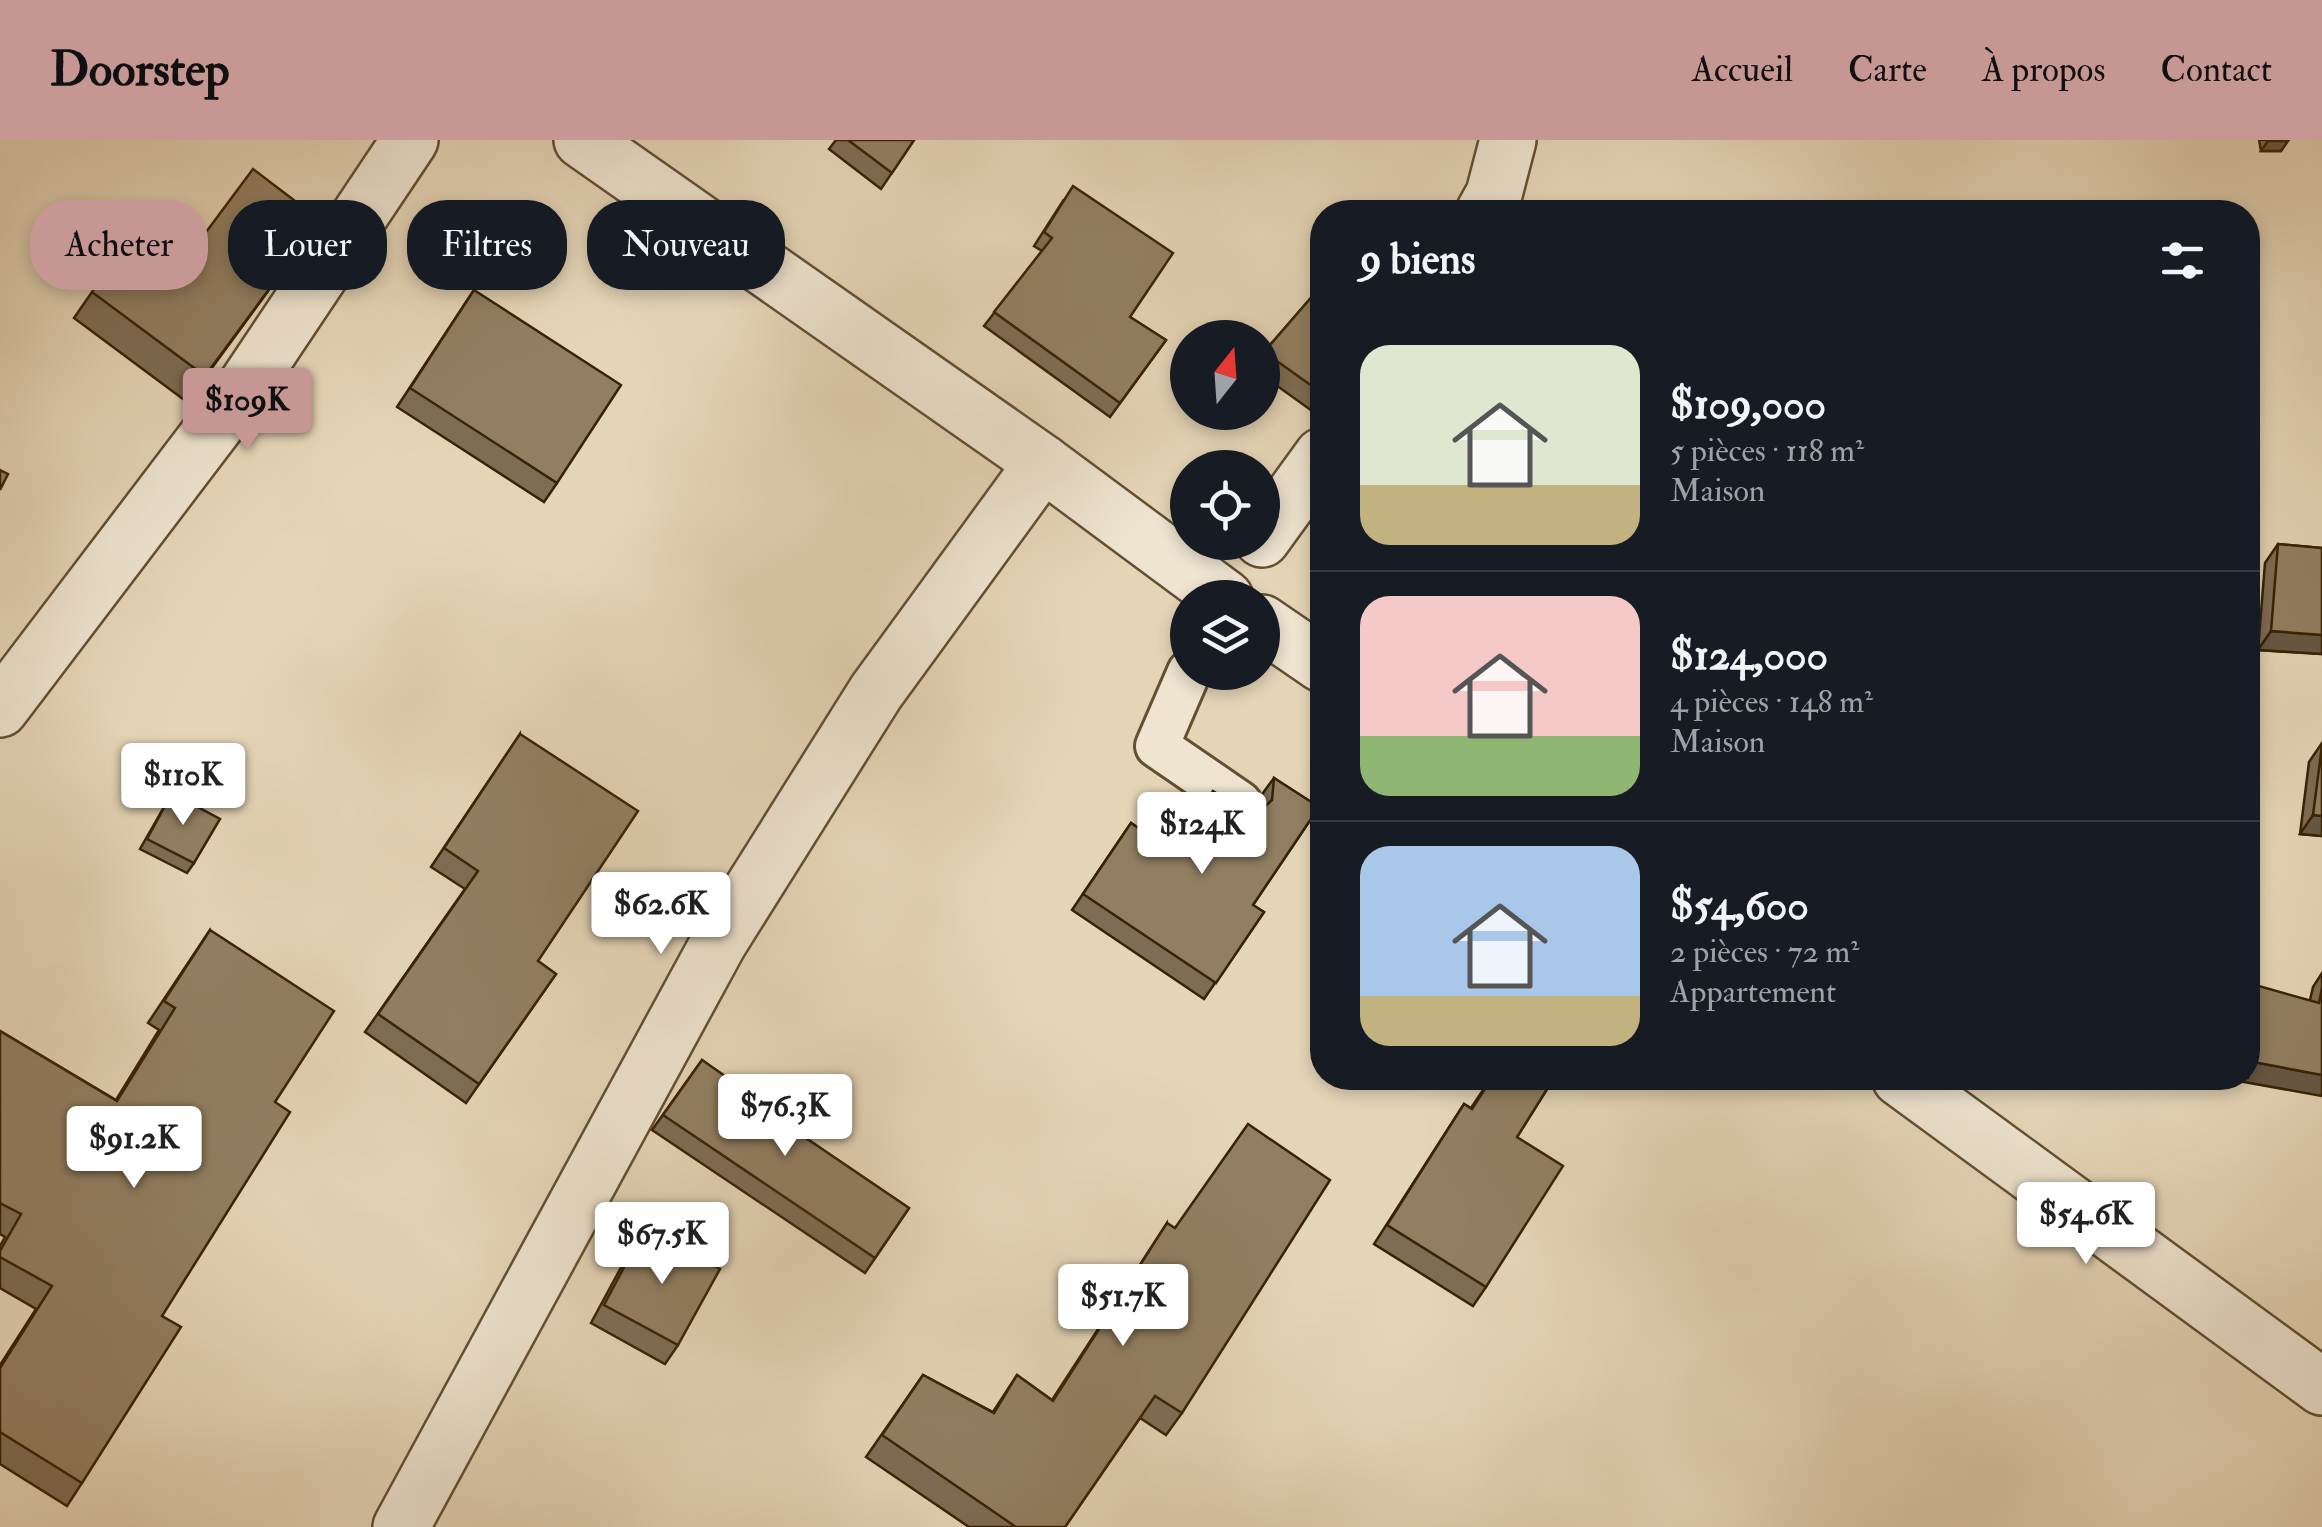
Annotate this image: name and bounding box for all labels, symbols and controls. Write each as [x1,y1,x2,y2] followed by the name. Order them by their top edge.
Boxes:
[50,40,230,100] text: Doorstep
[1692,48,1793,92] text: Accueil
[1848,48,1927,92] text: Carte
[1982,48,2105,92] text: À propos
[2160,48,2272,92] text: Contact
[30,200,208,290] chip: Acheter
[228,200,387,290] chip: Louer
[407,200,567,290] chip: Filtres
[587,200,785,290] chip: Nouveau
[2155,233,2210,288] icon: filters
[1360,234,1475,286] text: 9 biens
[1170,320,1280,430] north arrow
[1170,320,1280,690] map controls
[177,368,317,453] pin: $109K
[1670,379,1826,431] text: $109,000
[205,380,289,420] text: $109K
[1440,385,1560,505] icon: home
[1670,431,1864,471] text: 5 pièces · 118 m²
[1170,450,1280,560] button: locate
[1670,471,1765,511] text: Maison
[1170,580,1280,690] button: layers
[1670,630,1828,682] text: $124,000
[1440,636,1560,756] icon: home
[1670,682,1873,722] text: 4 pièces · 148 m²
[1670,722,1765,762] text: Maison
[113,743,253,828] pin: $110K
[143,755,223,795] text: $110K
[1132,792,1272,877] pin: $124K
[1159,804,1245,844] text: $124K
[580,872,742,957] pin: $62.6K
[1670,880,1809,932] text: $54,600
[613,884,709,924] text: $62.6K
[1440,886,1560,1006] icon: home
[1670,932,1859,972] text: 2 pièces · 72 m²
[1670,972,1836,1012] text: Appartement
[704,1074,866,1159] pin: $76.3K
[740,1086,830,1126] text: $76.3K
[53,1106,215,1191] pin: $91.2K
[89,1118,179,1158] text: $91.2K
[2005,1182,2167,1267] pin: $54.6K
[2039,1194,2133,1234] text: $54.6K
[581,1202,743,1287] pin: $67.5K
[617,1214,707,1254] text: $67.5K
[1042,1264,1204,1349] pin: $51.7K
[1080,1276,1166,1316] text: $51.7K

